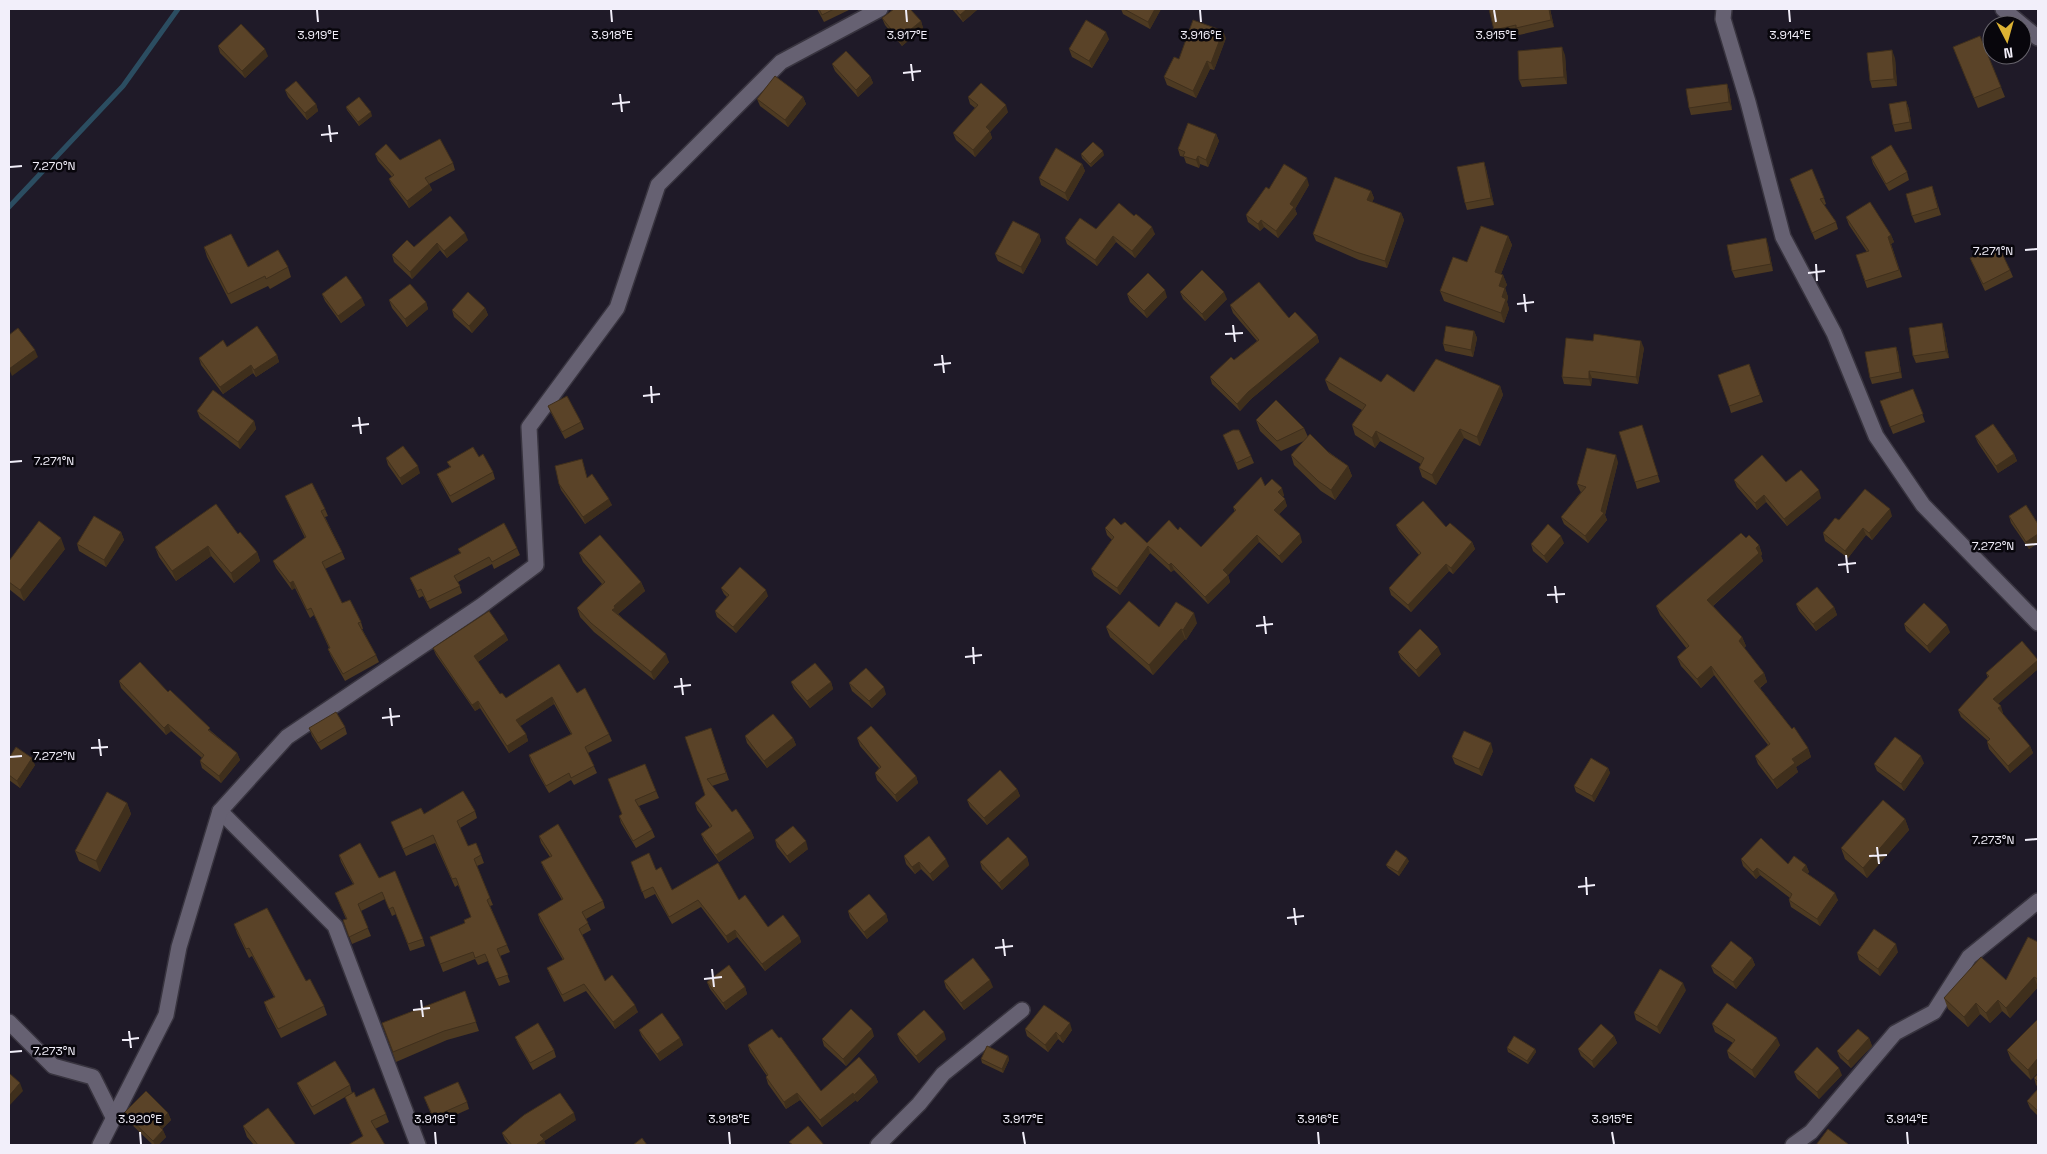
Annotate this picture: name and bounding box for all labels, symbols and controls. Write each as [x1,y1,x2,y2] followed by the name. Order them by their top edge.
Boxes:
[1982,15,2032,65] north arrow
[297,27,339,43] text: 3.919°E
[591,27,633,43] text: 3.918°E
[887,27,928,43] text: 3.917°E
[1180,27,1222,43] text: 3.916°E
[1475,27,1517,43] text: 3.915°E
[1769,27,1811,43] text: 3.914°E
[2003,43,2014,62] text: N
[32,158,76,174] text: 7.270°N
[1973,243,2013,259] text: 7.271°N
[34,453,74,469] text: 7.271°N
[1972,538,2014,554] text: 7.272°N
[33,748,75,764] text: 7.272°N
[1972,832,2014,848] text: 7.273°N
[33,1043,75,1059] text: 7.273°N
[118,1111,162,1127] text: 3.920°E
[414,1111,456,1127] text: 3.919°E
[708,1111,750,1127] text: 3.918°E
[1003,1111,1044,1127] text: 3.917°E
[1297,1111,1339,1127] text: 3.916°E
[1591,1111,1633,1127] text: 3.915°E
[1886,1111,1928,1127] text: 3.914°E

